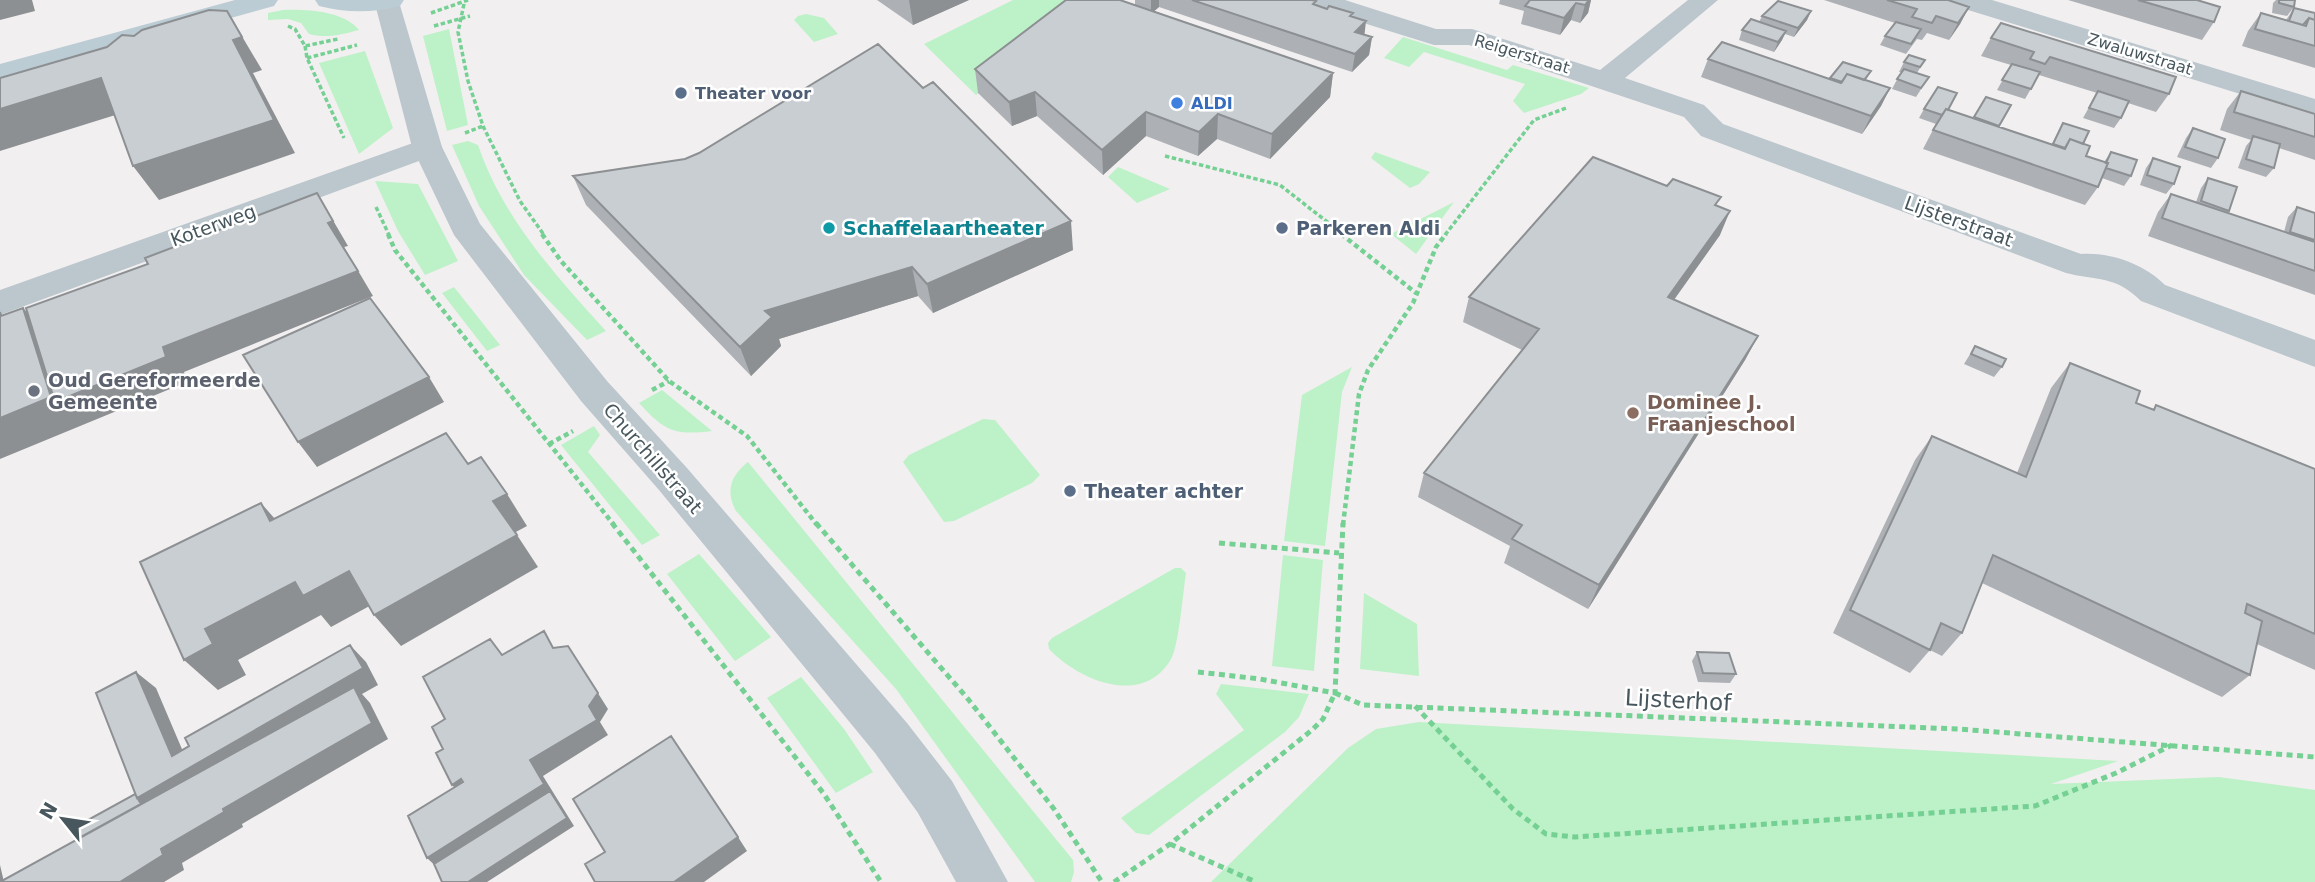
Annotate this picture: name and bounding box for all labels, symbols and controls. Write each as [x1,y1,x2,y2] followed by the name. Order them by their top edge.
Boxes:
[2085,29,2195,79] street label: Zwaluwstraat
[1472,31,1572,77] street label: Reigerstraat
[695,84,811,103] place label: Theater voor
[673,85,689,101] marker: Theater voor
[1191,94,1233,113] place label: ALDI
[1169,95,1185,111] marker: ALDI
[1902,191,2016,251] street label: Lijsterstraat
[167,199,259,251] street label: Koterweg
[843,217,1044,239] place label: Schaffelaartheater
[1296,217,1440,239] place label: Parkeren Aldi
[821,220,837,236] marker: Schaffelaartheater
[1274,220,1290,236] marker: Parkeren Aldi
[48,369,261,413] place label: Oud Gereformeerde Gemeente
[26,383,42,399] marker: Oud Gereformeerde Gemeente
[1647,391,1795,435] place label: Dominee J. Fraanjeschool
[599,398,707,518] street label: Churchillstraat
[1625,405,1641,421] marker: Dominee J. Fraanjeschool
[1084,480,1244,502] place label: Theater achter
[1062,483,1078,499] marker: Theater achter
[1624,684,1733,716] street label: Lijsterhof
[28,784,98,854] north arrow
[35,798,62,823] text: N

